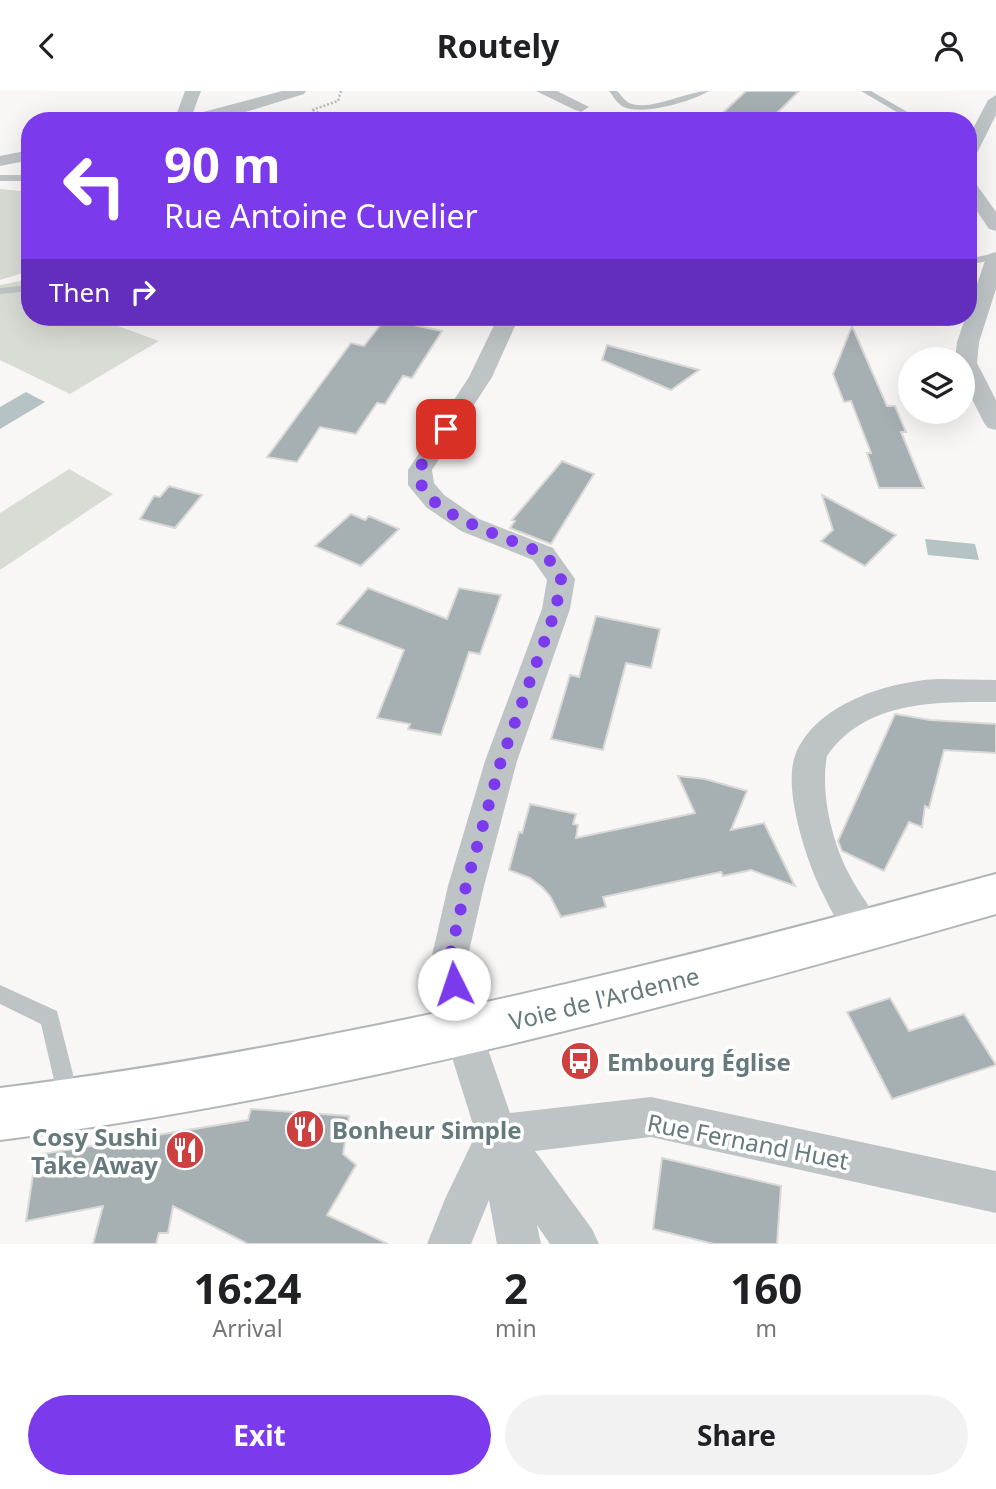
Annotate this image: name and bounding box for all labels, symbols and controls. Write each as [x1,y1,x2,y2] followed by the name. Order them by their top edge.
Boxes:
[437,24,559,67] text: Routely
[28,27,66,65] icon: back
[930,27,968,65] icon: person
[164,131,281,197] text: 90 m
[49,140,140,231] icon: left
[164,194,478,237] text: Rue Antoine Cuvelier
[124,273,162,311] icon: right
[49,274,110,310] text: Then
[898,347,975,424] map controls
[898,347,975,424] button: layers
[416,399,476,459] pin
[427,410,465,448] icon: arrive
[417,947,491,1021] position arrow
[505,958,703,1038] street label: Voie de l'Ardenne
[559,1040,601,1082] bus stop icon: Embourg Église
[607,1045,791,1078] place label: Embourg Église
[645,1105,852,1177] street label: Rue Fernand Huet
[284,1108,326,1150] restaurant icon: Bonheur Simple
[332,1113,522,1146] place label: Bonheur Simple
[31,1120,158,1181] place label: Cosy Sushi Take Away
[164,1129,206,1171] restaurant icon: Cosy Sushi Take Away
[194,1259,301,1316] text: 16:24
[504,1259,528,1316] text: 2
[730,1259,802,1316] text: 160
[212,1312,283,1344] text: Arrival
[495,1312,537,1344] text: min
[756,1312,777,1344] text: m
[28,1395,491,1475] button: Exit
[505,1395,968,1475] button: Share

